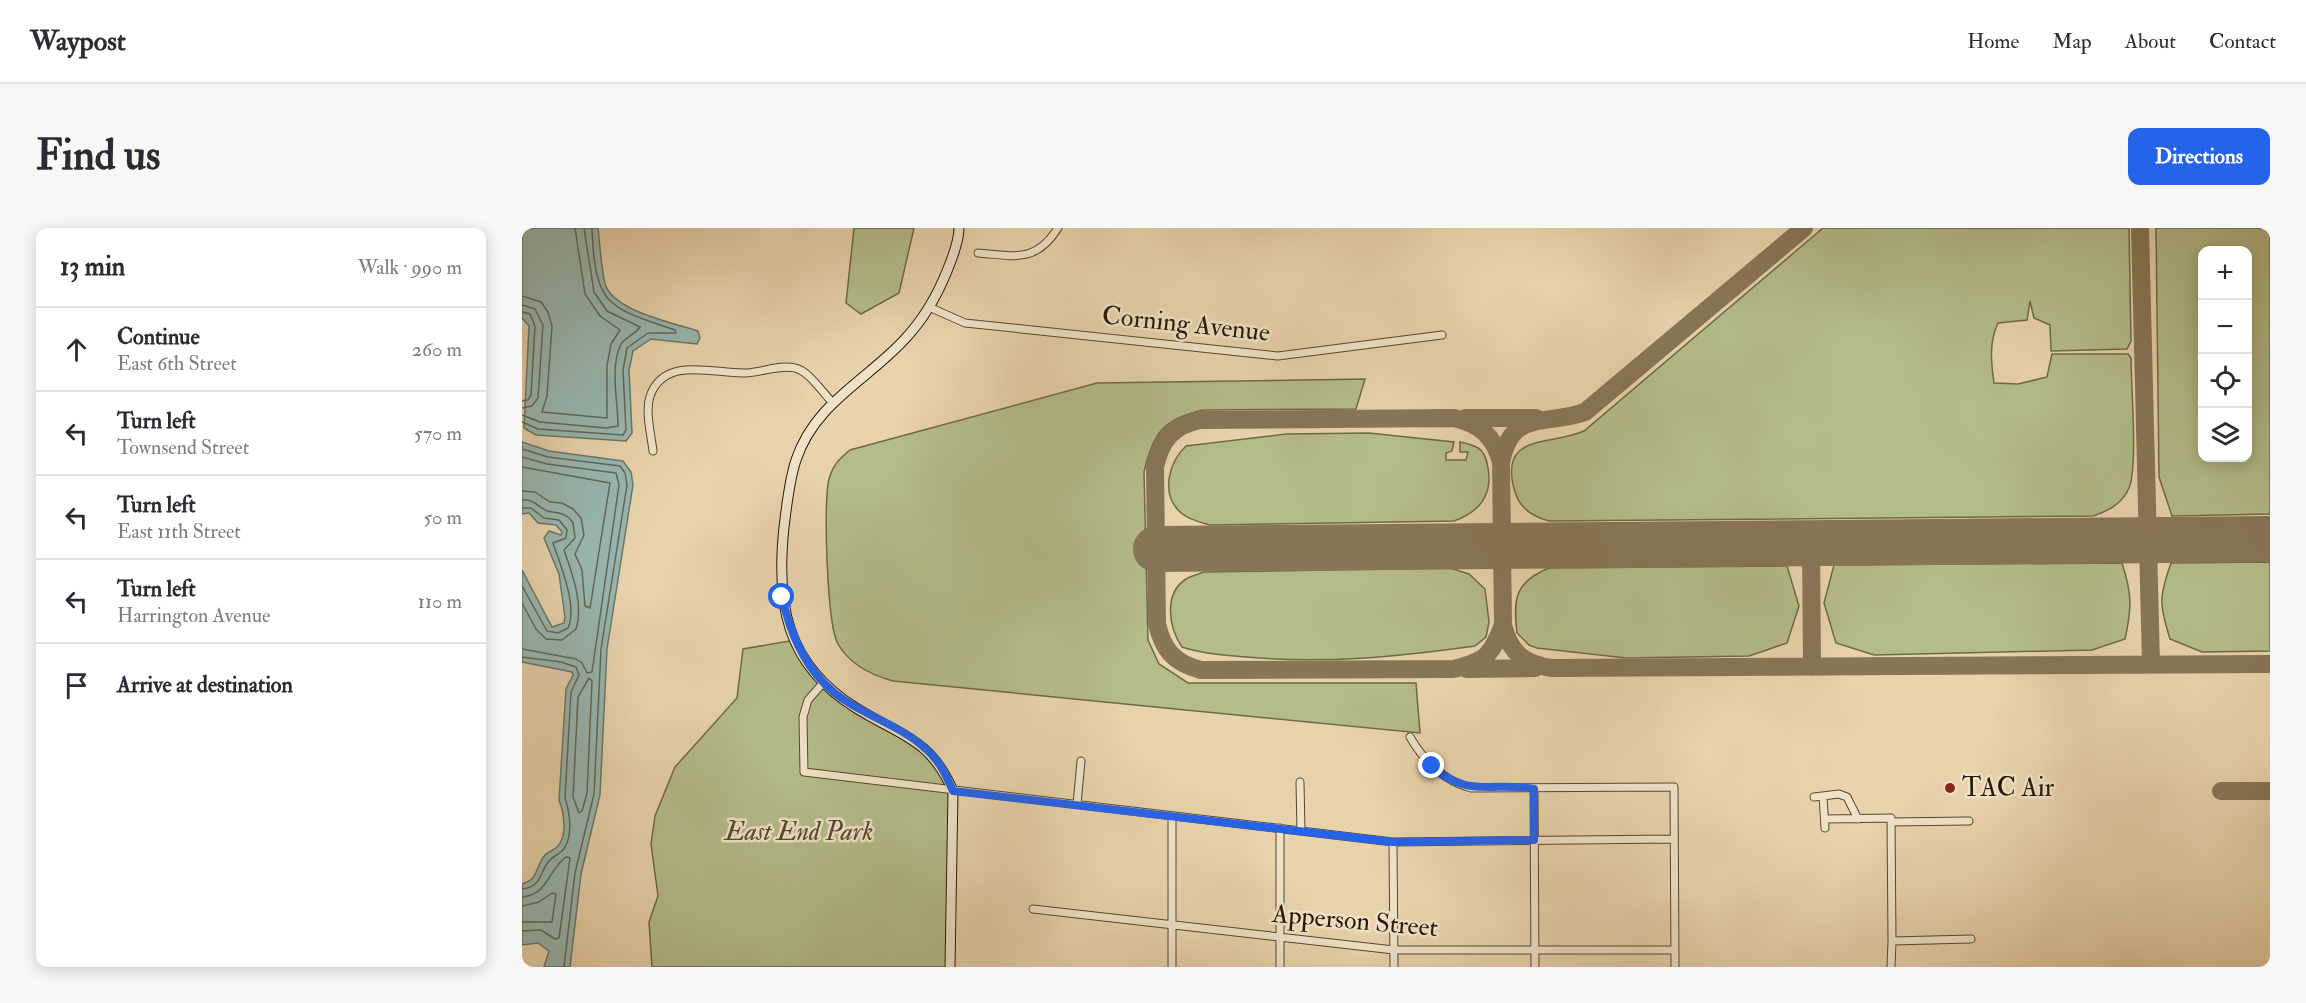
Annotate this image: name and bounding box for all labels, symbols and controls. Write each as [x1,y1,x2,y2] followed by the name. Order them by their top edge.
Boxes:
[30,24,126,59] text: Waypost
[1967,28,2019,55] text: Home
[2052,28,2092,55] text: Map
[2125,28,2176,55] text: About
[2209,28,2276,55] text: Contact
[2128,128,2270,185] button: Directions
[36,130,160,182] text: Find us
[2198,246,2252,462] map controls
[2198,246,2252,300] button: +
[60,251,125,283] text: 13 min
[358,255,462,280] text: Walk · 990 m
[1101,299,1272,349] street label: Corning Avenue
[2198,300,2252,354] button: −
[117,323,200,351] text: Continue
[60,333,93,366] icon: ahead
[412,337,462,362] text: 260 m
[117,351,237,376] text: East 6th Street
[2198,354,2252,408] button: locate
[117,407,196,435] text: Turn left
[2198,408,2252,462] button: layers
[60,417,93,450] icon: left
[414,421,462,446] text: 570 m
[117,435,249,460] text: Townsend Street
[117,491,196,519] text: Turn left
[60,501,93,534] icon: left
[423,505,462,530] text: 50 m
[117,519,241,544] text: East 11th Street
[117,575,196,603] text: Turn left
[768,583,794,609] route start
[60,585,93,618] icon: left
[418,589,462,614] text: 110 m
[117,603,270,628] text: Harrington Avenue
[60,669,93,702] icon: arrive
[117,671,293,699] text: Arrive at destination
[1418,752,1444,778] route end
[1962,772,2055,804] place label: TAC Air
[1943,781,1957,795] marker: TAC Air
[723,816,873,848] park label: East End Park
[1270,898,1439,945] street label: Apperson Street

